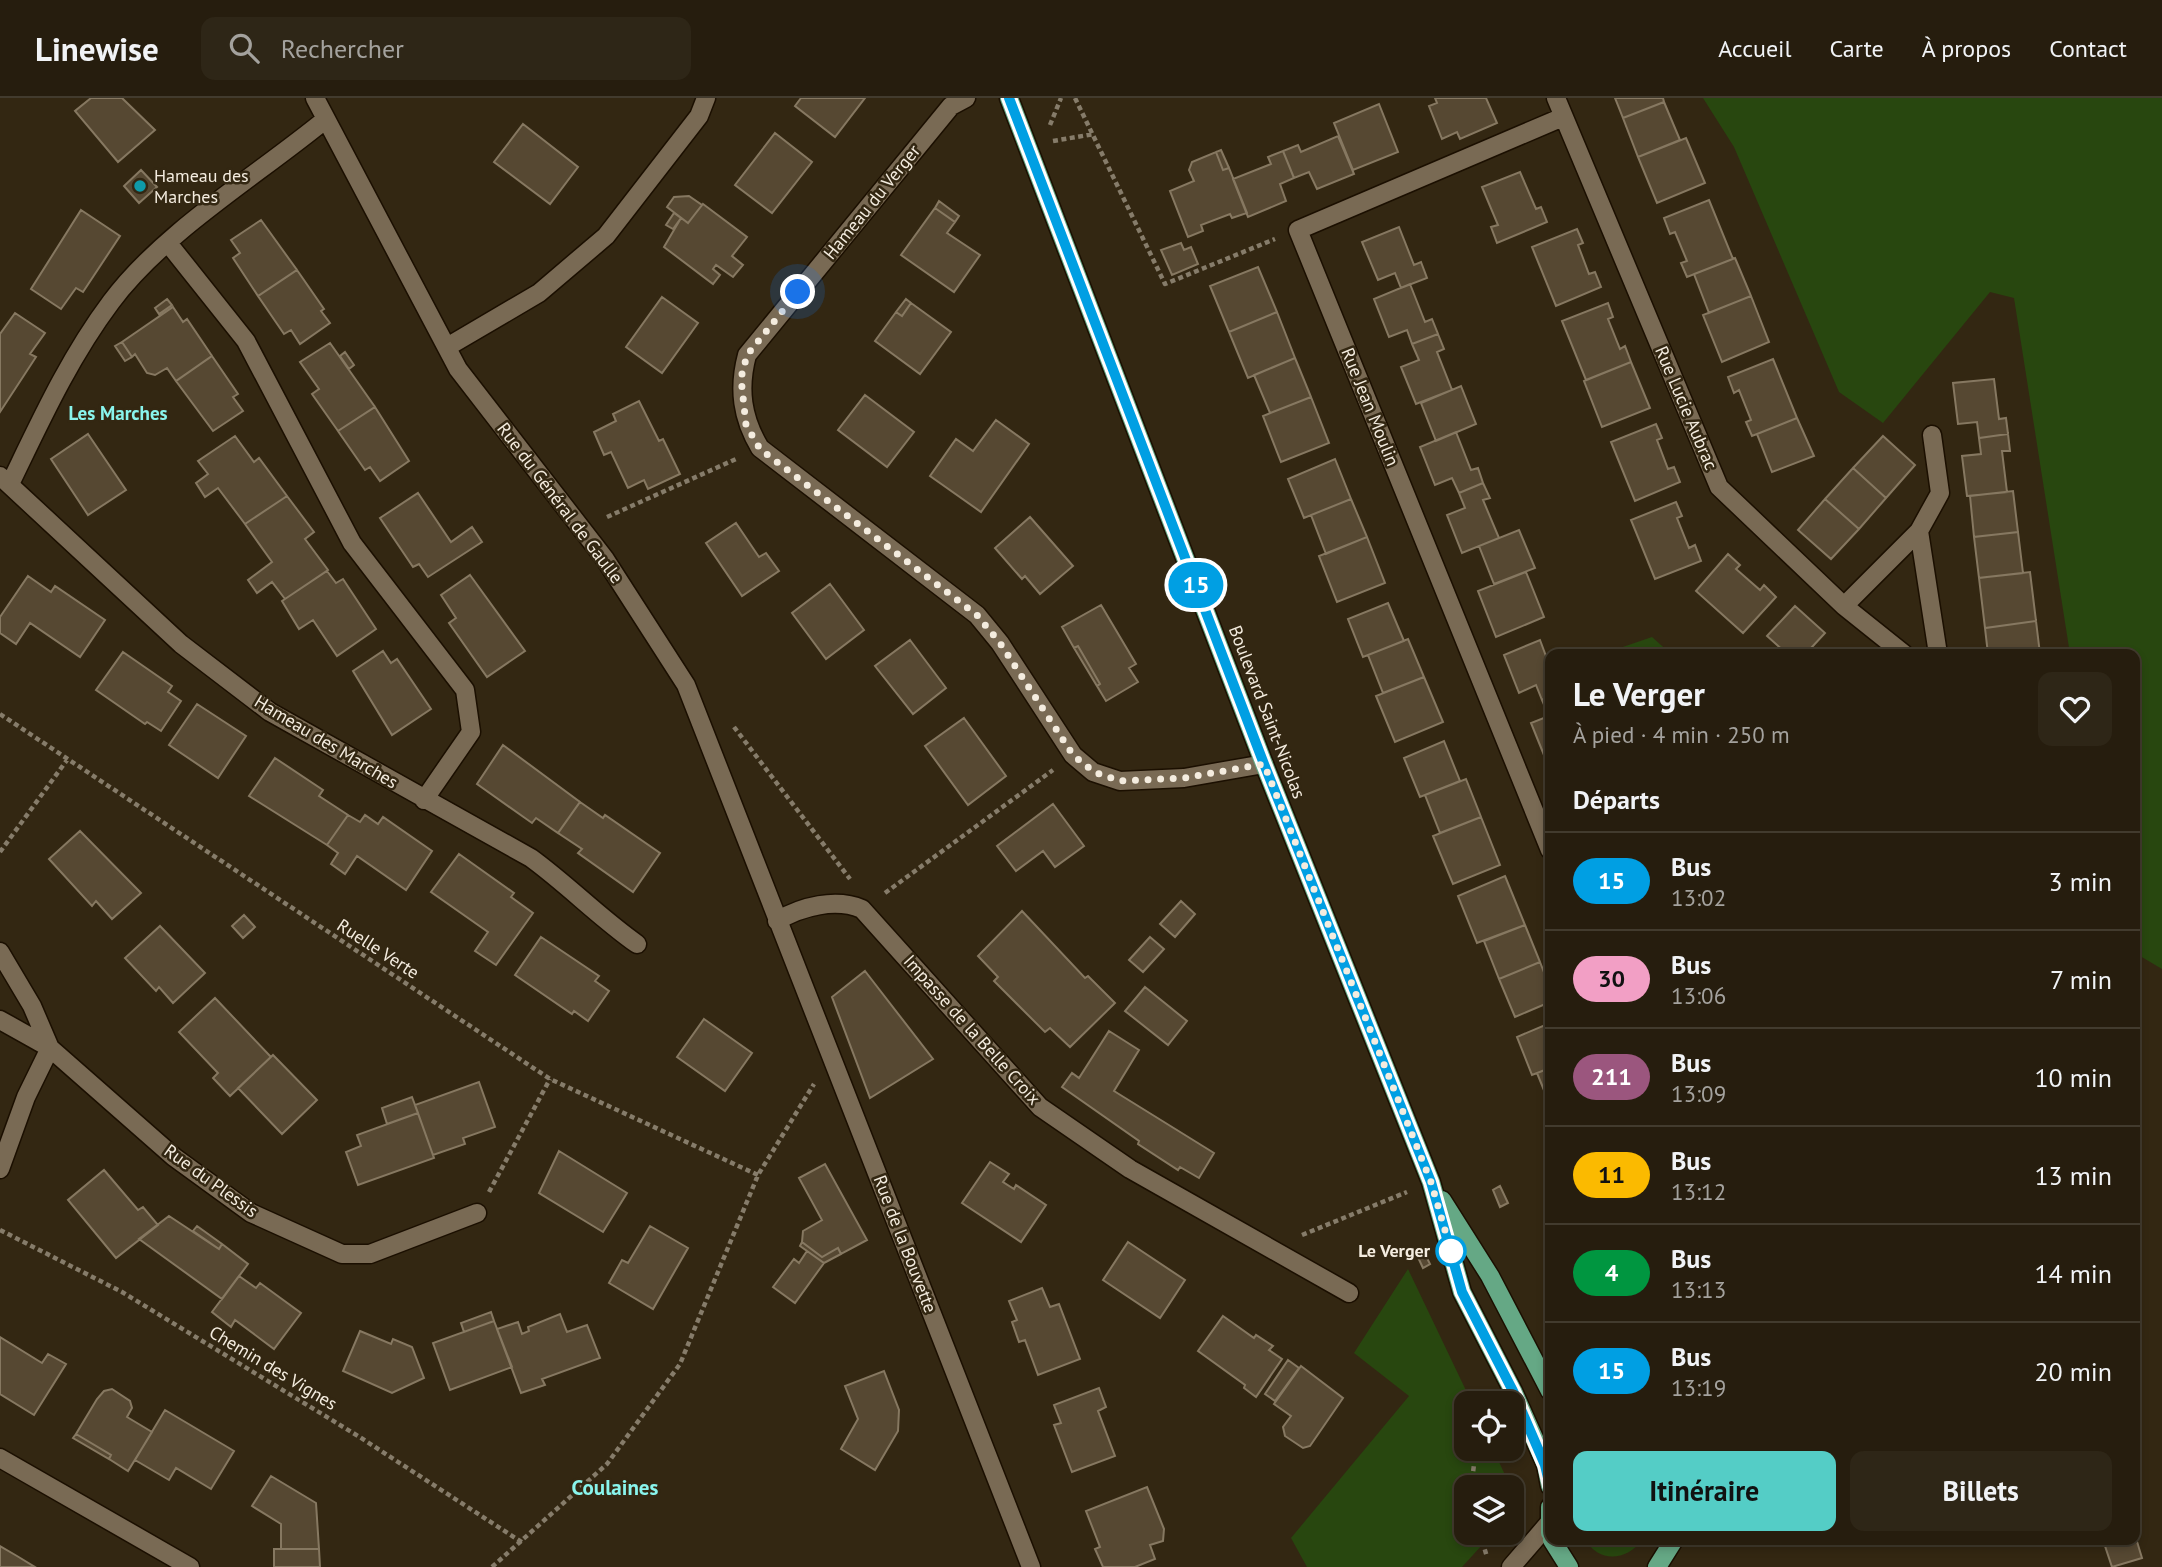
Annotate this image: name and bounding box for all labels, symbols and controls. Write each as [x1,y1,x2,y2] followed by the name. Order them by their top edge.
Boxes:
[201,17,691,80] search box
[35,27,159,70] text: Linewise
[225,29,263,67] icon: search
[281,32,404,65] text: Rechercher
[1718,33,1792,64] text: Accueil
[1830,33,1884,64] text: Carte
[1922,33,2011,64] text: À propos
[2049,33,2127,64] text: Contact
[818,140,925,264] street label: Hameau du Verger
[154,164,249,208] place label: Hameau des Marches
[132,178,148,194] marker: Hameau des Marches
[780,274,815,309] your location
[1650,342,1723,473] street label: Rue Lucie Aubrac
[1336,344,1405,469] street label: Rue Jean Moulin
[68,401,168,425] district label: Les Marches
[492,418,628,588] street label: Rue du Général de Gaulle
[1164,562,1228,608] line badge: 15
[1182,569,1210,600] text: 15
[1224,622,1311,802] street label: Boulevard Saint-Nicolas
[1573,672,1705,715] text: Le Verger
[2038,672,2112,746] button: heart
[250,690,402,794] street label: Hameau des Marches
[1573,720,1790,749] text: À pied · 4 min · 250 m
[1573,783,1660,816] text: Départs
[1671,850,1711,883] text: Bus
[1598,865,1625,896] text: 15
[2049,865,2112,898] text: 3 min
[1671,883,1726,912] text: 13:02
[333,914,424,984] street label: Ruelle Verte
[1671,948,1711,981] text: Bus
[899,950,1046,1110] street label: Impasse de la Belle Croix
[1598,963,1625,994] text: 30
[2050,963,2112,996] text: 7 min
[1671,981,1726,1010] text: 13:06
[1671,1046,1711,1079] text: Bus
[1591,1061,1632,1092] text: 211
[2034,1061,2112,1094] text: 10 min
[1671,1079,1726,1108] text: 13:09
[160,1139,263,1222] street label: Rue du Plessis
[1671,1144,1711,1177] text: Bus
[1598,1159,1625,1190] text: 11
[2034,1159,2112,1192] text: 13 min
[869,1172,942,1316] street label: Rue de la Bouvette
[1671,1177,1726,1206] text: 13:12
[1436,1236,1466,1266] marker: Le Verger
[1358,1239,1431,1262] place label: Le Verger
[1671,1242,1711,1275] text: Bus
[1605,1257,1618,1288] text: 4
[2034,1257,2112,1290] text: 14 min
[1671,1275,1726,1304] text: 13:13
[205,1320,341,1415] street label: Chemin des Vignes
[1671,1340,1711,1373] text: Bus
[1598,1355,1625,1386] text: 15
[2034,1355,2112,1388] text: 20 min
[1671,1373,1726,1402] text: 13:19
[1454,1391,1524,1545] map controls
[1454,1391,1524,1461] button: locate
[1573,1451,1836,1531] button: Itinéraire
[1850,1451,2112,1531] button: Billets
[572,1474,659,1501] district label: Coulaines
[1454,1475,1524,1545] button: layers

